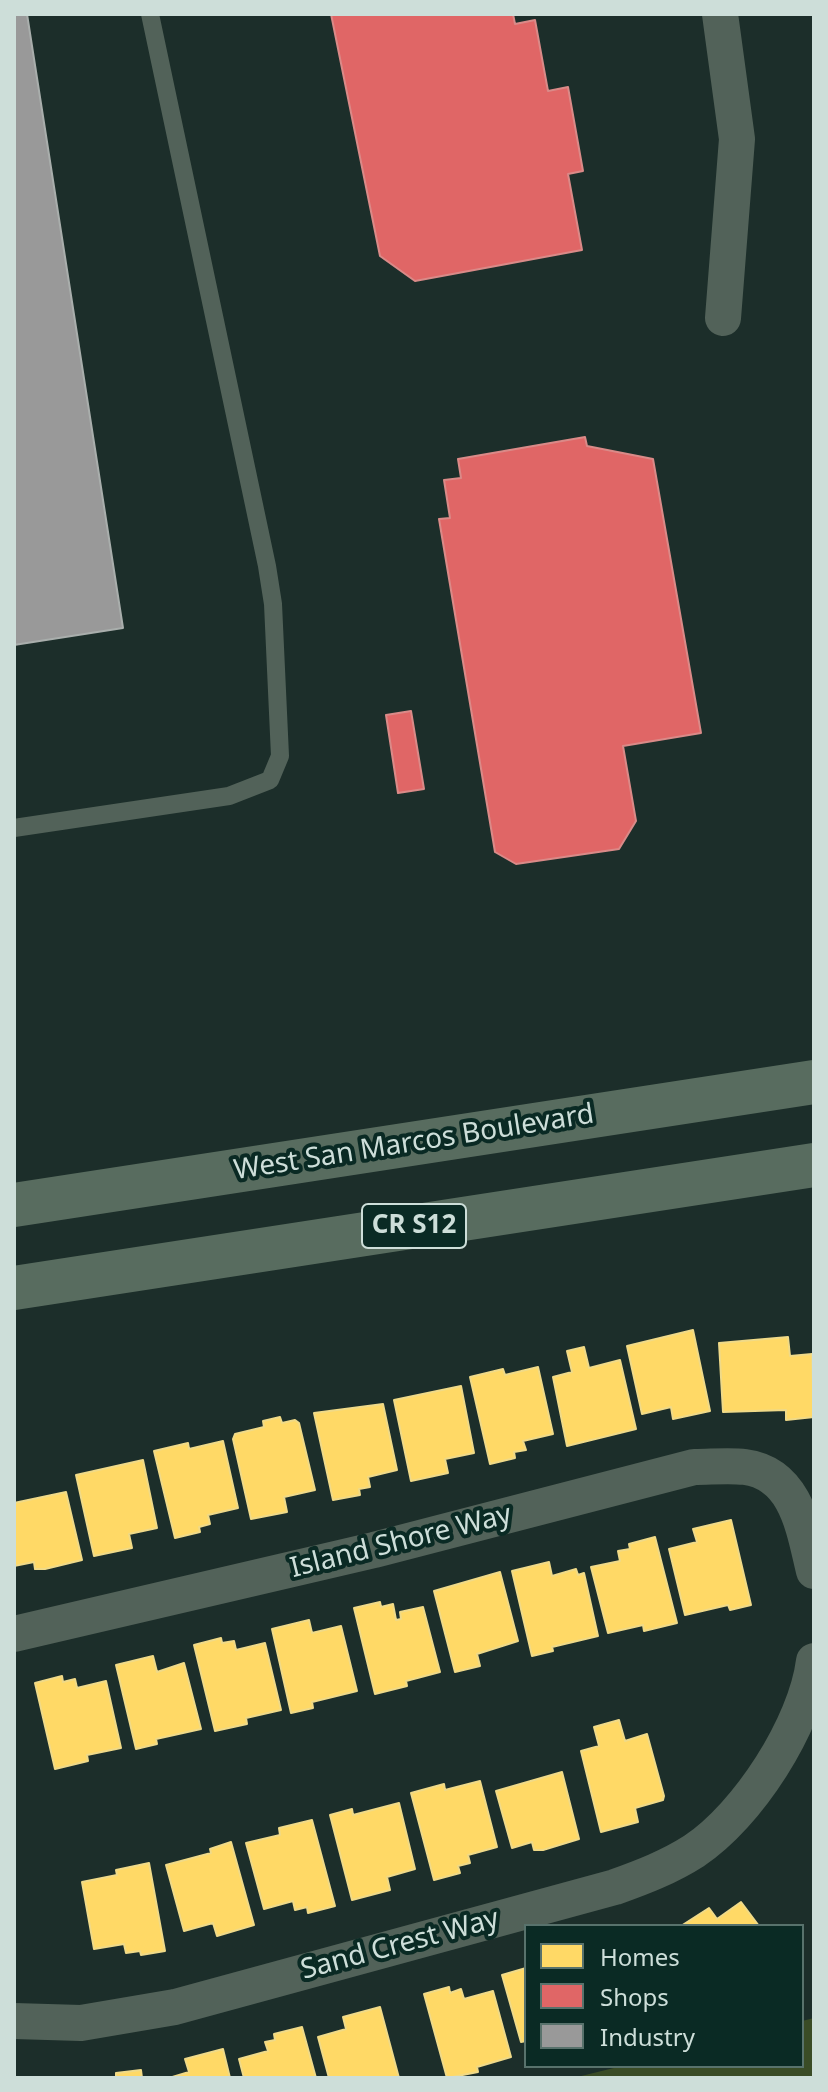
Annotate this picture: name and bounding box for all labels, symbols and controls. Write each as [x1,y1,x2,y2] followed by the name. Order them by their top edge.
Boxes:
[232,1098,596,1188] street label: West San Marcos Boulevard
[362,1204,466,1248] road number: CR S12
[287,1498,515,1586] street label: Island Shore Way
[297,1902,503,1988] street label: Sand Crest Way
[524,1924,804,2068] legend
[600,1940,680,1973] text: Homes
[600,1980,669,2013] text: Shops
[600,2020,695,2053] text: Industry

